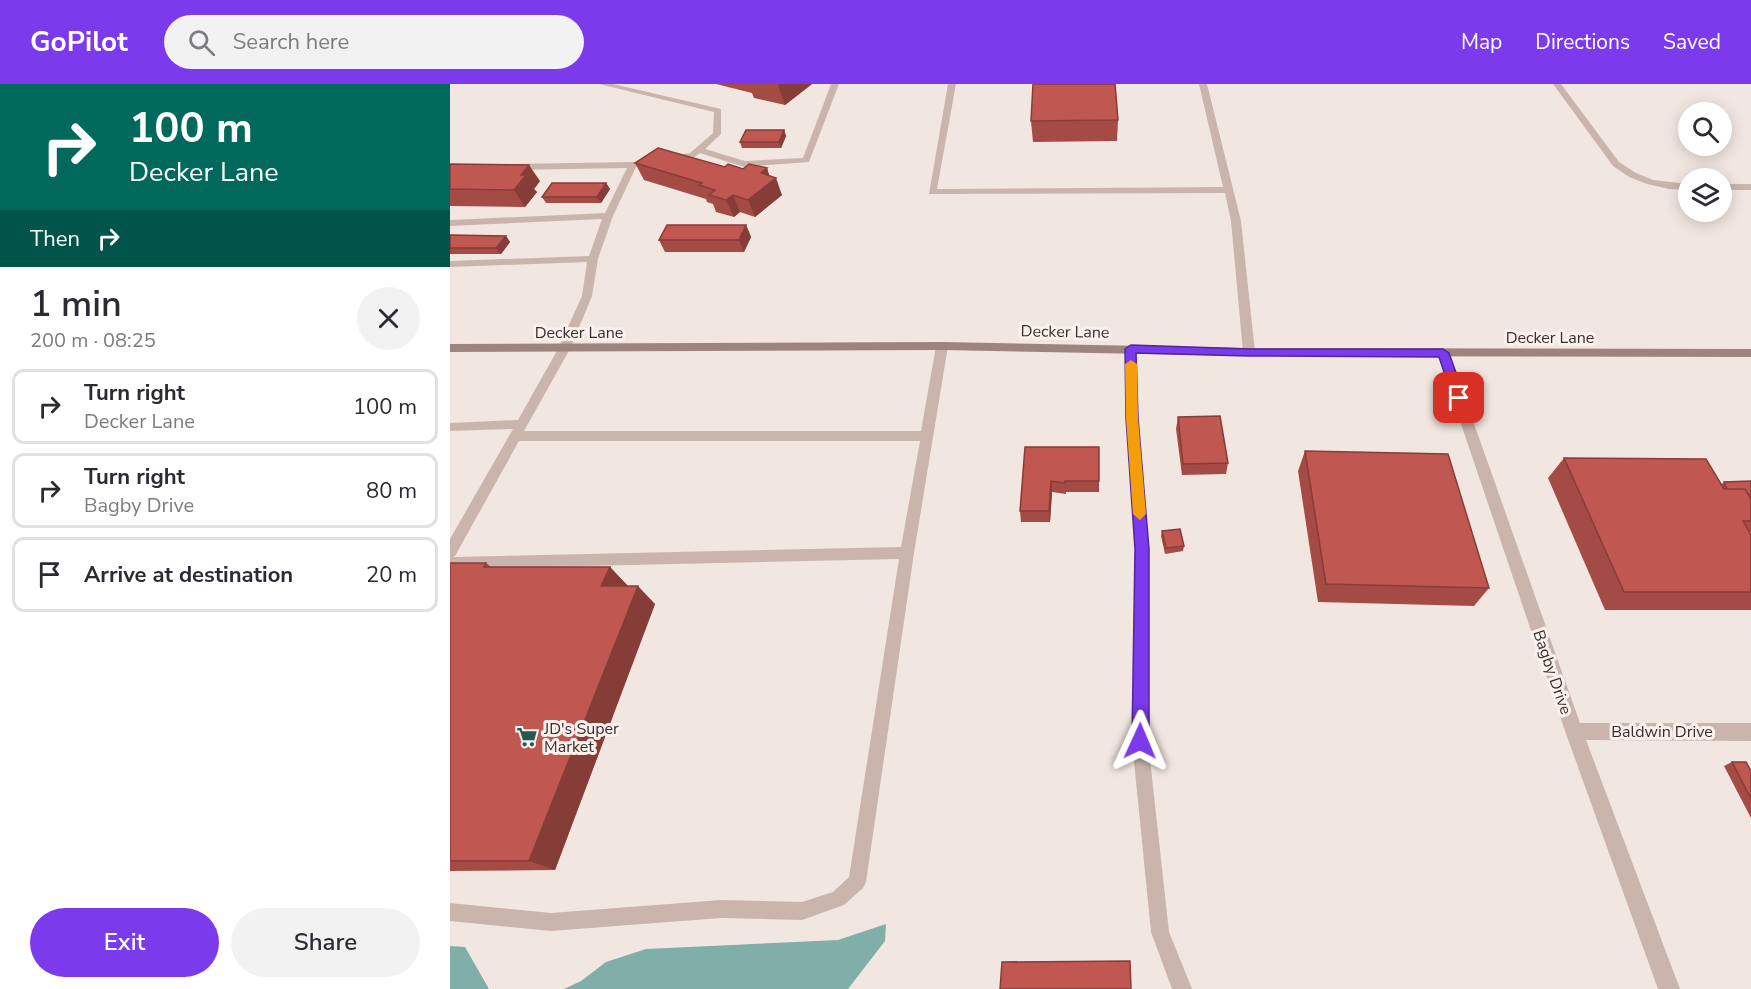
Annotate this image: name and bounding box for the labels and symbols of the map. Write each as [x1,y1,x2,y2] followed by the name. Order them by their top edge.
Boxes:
[1020,320,1110,344] street label: Decker Lane
[535,322,623,344] street label: Decker Lane
[1506,327,1594,349] street label: Decker Lane
[1433,372,1484,423] pin
[1527,627,1577,718] street label: Bagby Drive
[1108,709,1172,773] position arrow
[543,718,619,758] place label: JD's Super Market
[1611,721,1713,743] street label: Baldwin Drive
[515,725,539,749] supermarket icon: JD's Super Market

